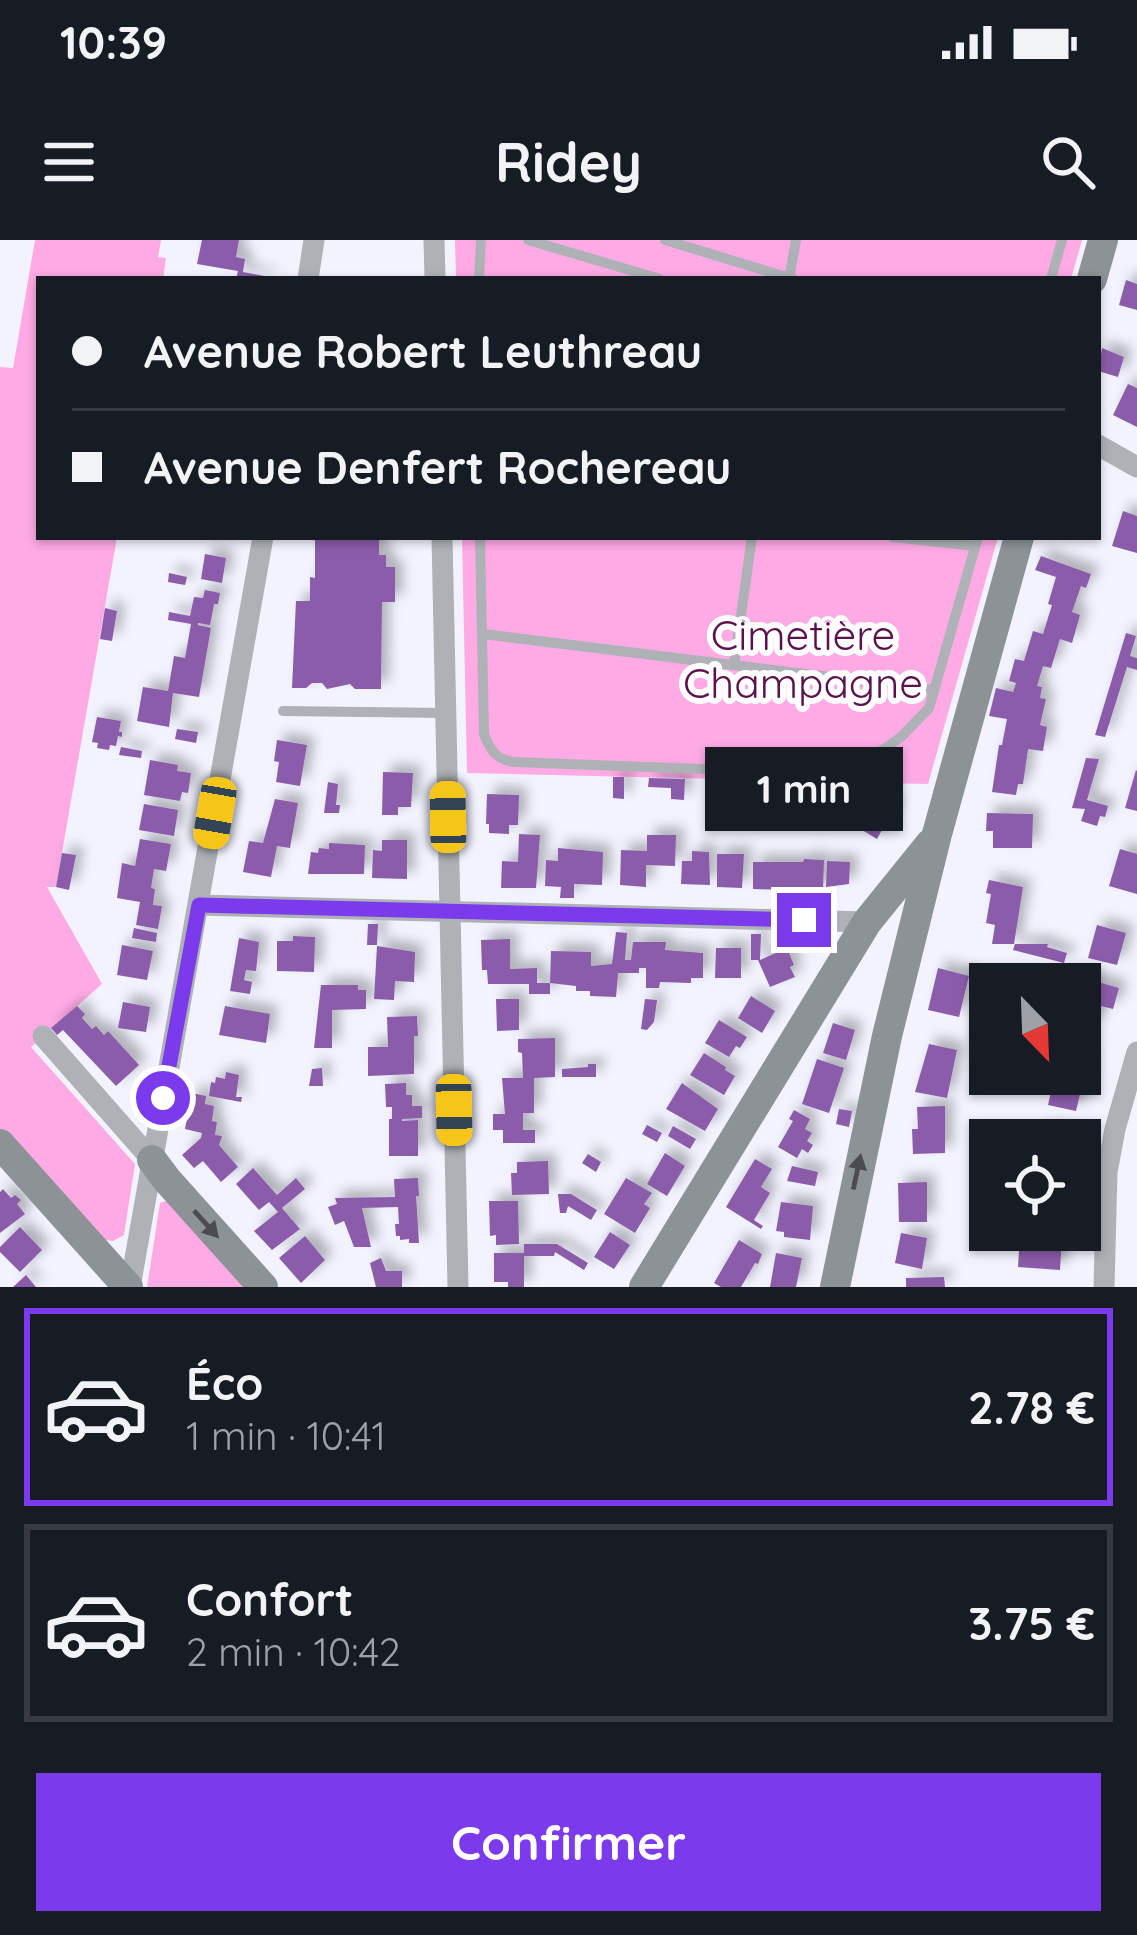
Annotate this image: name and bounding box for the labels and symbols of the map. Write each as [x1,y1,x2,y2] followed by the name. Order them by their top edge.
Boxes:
[683,608,923,709] park label: Cimetière Champagne
[705,746,903,830] callout: 1 min
[191,774,239,852] car
[429,781,467,853] car
[777,893,831,947] route end
[969,963,1101,1095] north arrow
[136,1071,190,1125] route start
[435,1074,473,1146] car
[849,1153,868,1191] one-way arrow
[192,1210,219,1239] one-way arrow

